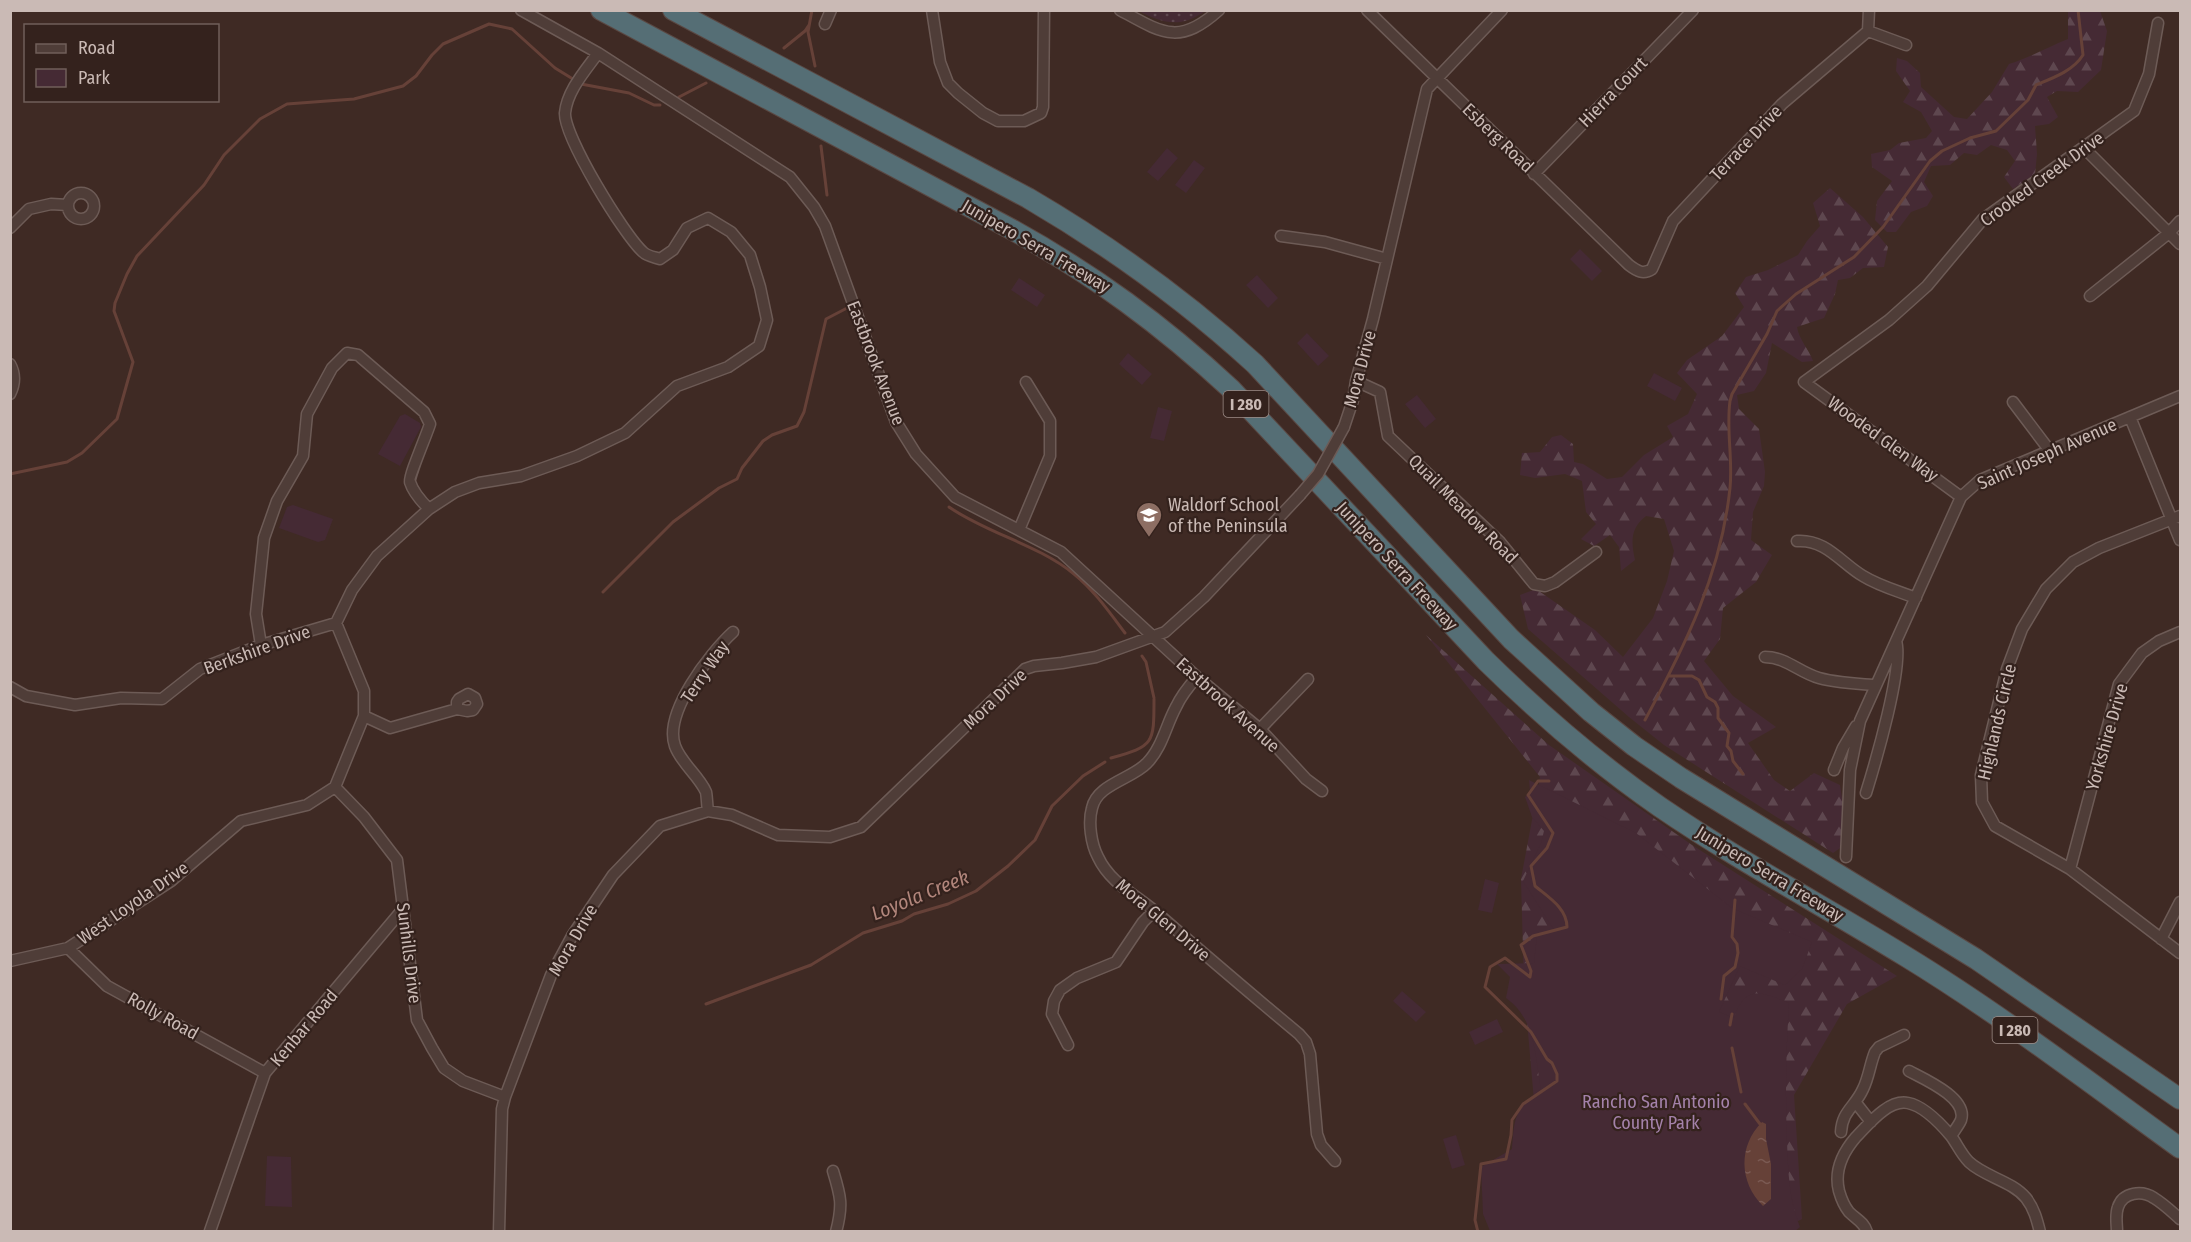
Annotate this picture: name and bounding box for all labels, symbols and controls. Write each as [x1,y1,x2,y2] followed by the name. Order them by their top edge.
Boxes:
[24,24,219,102] legend
[78,37,115,59] text: Road
[1574,52,1652,132] street label: Hierra Court
[78,67,111,89] text: Park
[1458,99,1538,177] street label: Esberg Road
[1705,100,1787,185] street label: Terrace Drive
[1976,127,2108,231] street label: Crooked Creek Drive
[958,194,1114,298] street label: Junipero Serra Freeway
[842,298,910,428] street label: Eastbrook Avenue
[1339,328,1381,410] street label: Mora Drive
[1224,391,1268,417] road number: I 280
[1823,391,1943,487] street label: Wooded Glen Way
[1974,413,2120,495] street label: Saint Joseph Avenue
[1404,450,1522,568] street label: Quail Meadow Road
[1168,494,1288,537] place label: Waldorf School of the Peninsula
[1332,497,1462,635] street label: Junipero Serra Freeway
[1134,500,1164,538] school or university icon: Waldorf School of the Peninsula
[201,620,313,679] street label: Berkshire Drive
[676,637,734,707] street label: Terry Way
[1172,653,1284,757] street label: Eastbrook Avenue
[1973,662,2021,782] street label: Highlands Circle
[959,664,1032,734] street label: Mora Drive
[2081,681,2133,793] street label: Yorkshire Drive
[1692,821,1848,927] street label: Junipero Serra Freeway
[73,857,193,949] street label: West Loyola Drive
[868,865,972,925] water label: Loyola Creek
[1111,874,1215,966] street label: Mora Glen Drive
[544,900,602,980] street label: Mora Drive
[392,901,426,1005] street label: Sunhills Drive
[265,985,343,1071] street label: Kenbar Road
[124,987,202,1045] street label: Rolly Road
[1992,1017,2038,1043] road number: I 280
[1582,1091,1730,1134] park label: Rancho San Antonio County Park

